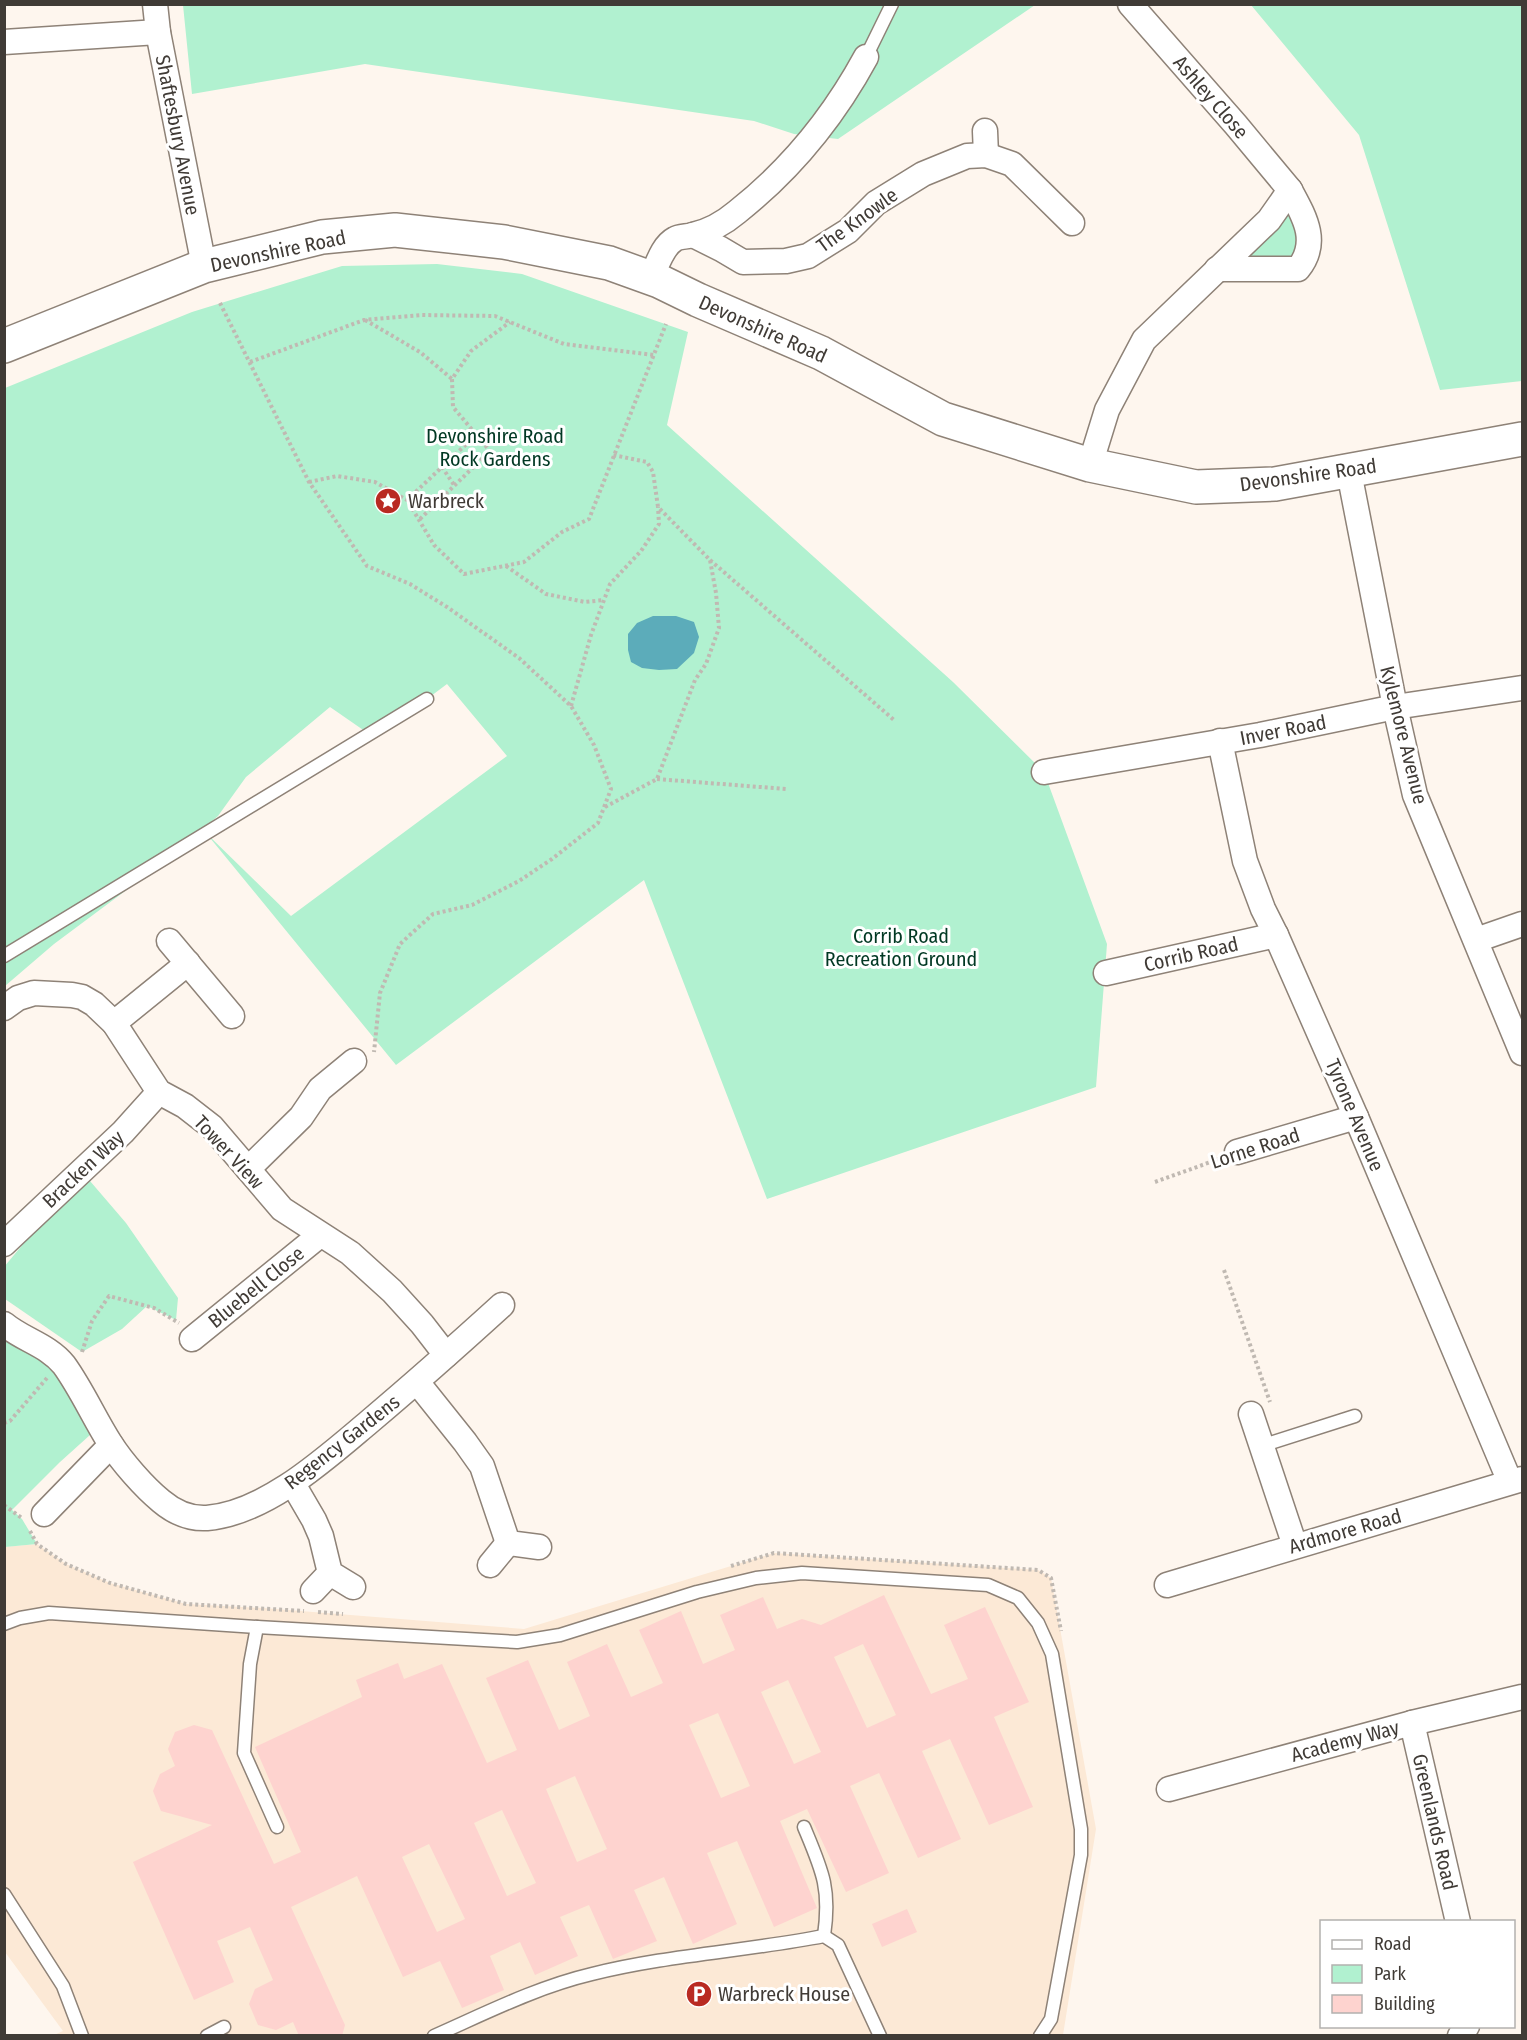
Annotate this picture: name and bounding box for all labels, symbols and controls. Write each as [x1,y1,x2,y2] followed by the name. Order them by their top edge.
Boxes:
[1168,51,1254,143] street label: Ashley Close
[151,53,205,217] street label: Shaftesbury Avenue
[812,183,902,257] street label: The Knowle
[208,225,348,277] street label: Devonshire Road
[695,290,831,368] street label: Devonshire Road
[426,424,564,471] park label: Devonshire Road Rock Gardens
[1238,454,1378,496] street label: Devonshire Road
[373,486,403,516] place icon: Warbreck
[408,489,485,513] place label: Warbreck
[1375,664,1433,806] street label: Kylemore Avenue
[1238,710,1328,750] street label: Inver Road
[825,924,977,971] park label: Corrib Road Recreation Ground
[1141,931,1241,977] street label: Corrib Road
[1321,1055,1389,1175] street label: Tyrone Avenue
[189,1110,269,1194] street label: Tower View
[1207,1122,1303,1174] street label: Lorne Road
[37,1125,129,1213] street label: Bracken Way
[203,1241,309,1333] street label: Bluebell Close
[280,1390,404,1494] street label: Regency Gardens
[1286,1503,1404,1559] street label: Ardmore Road
[1288,1715,1402,1767] street label: Academy Way
[1408,1752,1462,1892] street label: Greenlands Road
[1320,1920,1515,2028] legend
[1374,1933,1411,1955] text: Road
[1374,1963,1407,1985] text: Park
[684,1979,714,2009] parking icon: Warbreck House
[718,1982,850,2006] place label: Warbreck House
[1374,1993,1435,2015] text: Building

